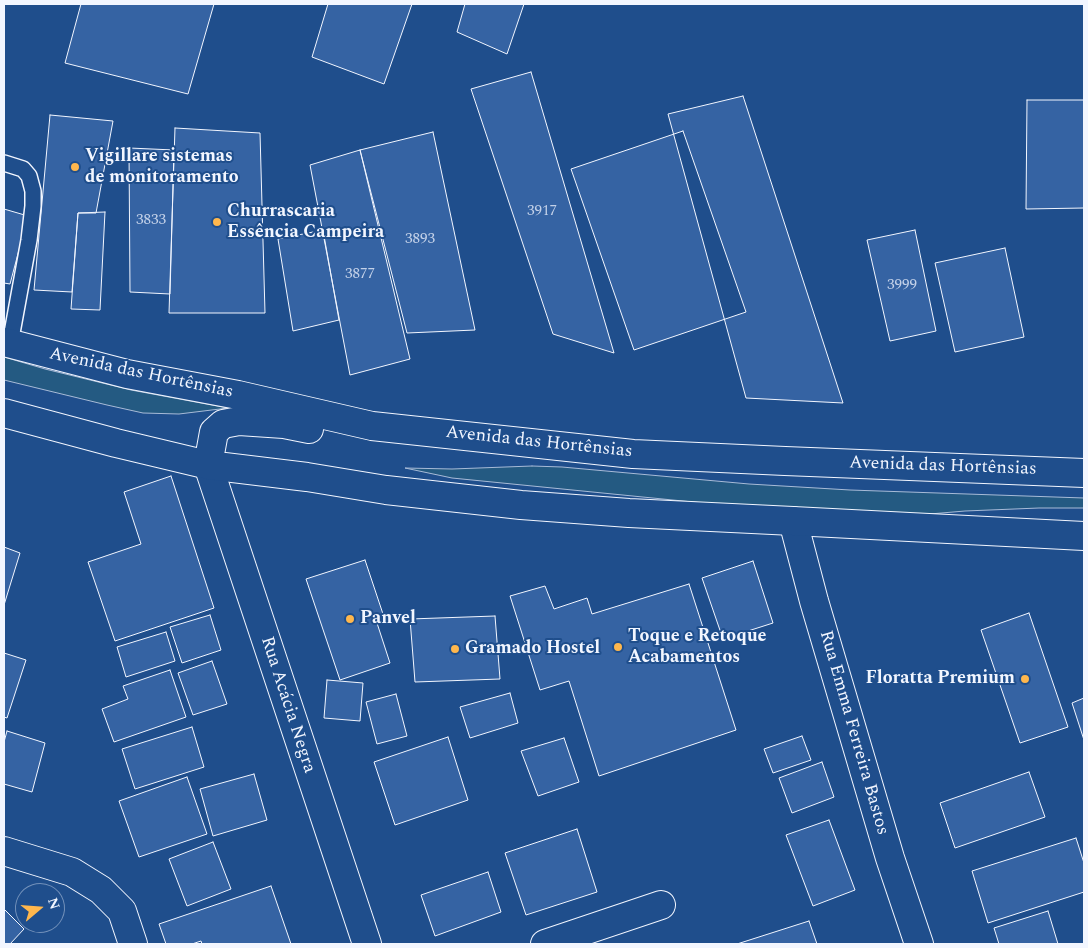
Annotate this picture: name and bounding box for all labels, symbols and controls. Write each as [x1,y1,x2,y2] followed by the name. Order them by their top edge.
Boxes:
[85,146,239,188] place label: Vigillare sistemas de monitoramento
[69,161,81,173] marker: Vigillare sistemas de monitoramento
[227,201,384,243] place label: Churrascaria Essência Campeira
[527,203,557,221] house number: 3917
[136,212,166,230] house number: 3833
[211,216,223,228] marker: Churrascaria Essência Campeira
[405,231,435,249] house number: 3893
[345,266,375,284] house number: 3877
[887,277,917,295] house number: 3999
[47,344,235,404] street label: Avenida das Hortênsias
[445,422,633,464] street label: Avenida das Hortênsias
[849,453,1037,481] street label: Avenida das Hortênsias
[360,608,416,630] place label: Panvel
[344,613,356,625] marker: Panvel
[628,626,766,669] place label: Toque e Retoque Acabamentos
[813,628,893,838] street label: Rua Emma Ferreira Bastos
[255,634,319,776] street label: Rua Acácia Negra
[465,638,600,660] place label: Gramado Hostel
[612,641,624,653] marker: Toque e Retoque Acabamentos
[449,643,461,655] marker: Gramado Hostel
[866,668,1015,690] place label: Floratta Premium
[1019,673,1031,685] marker: Floratta Premium
[15,883,65,933] north arrow
[42,895,66,912] text: N

